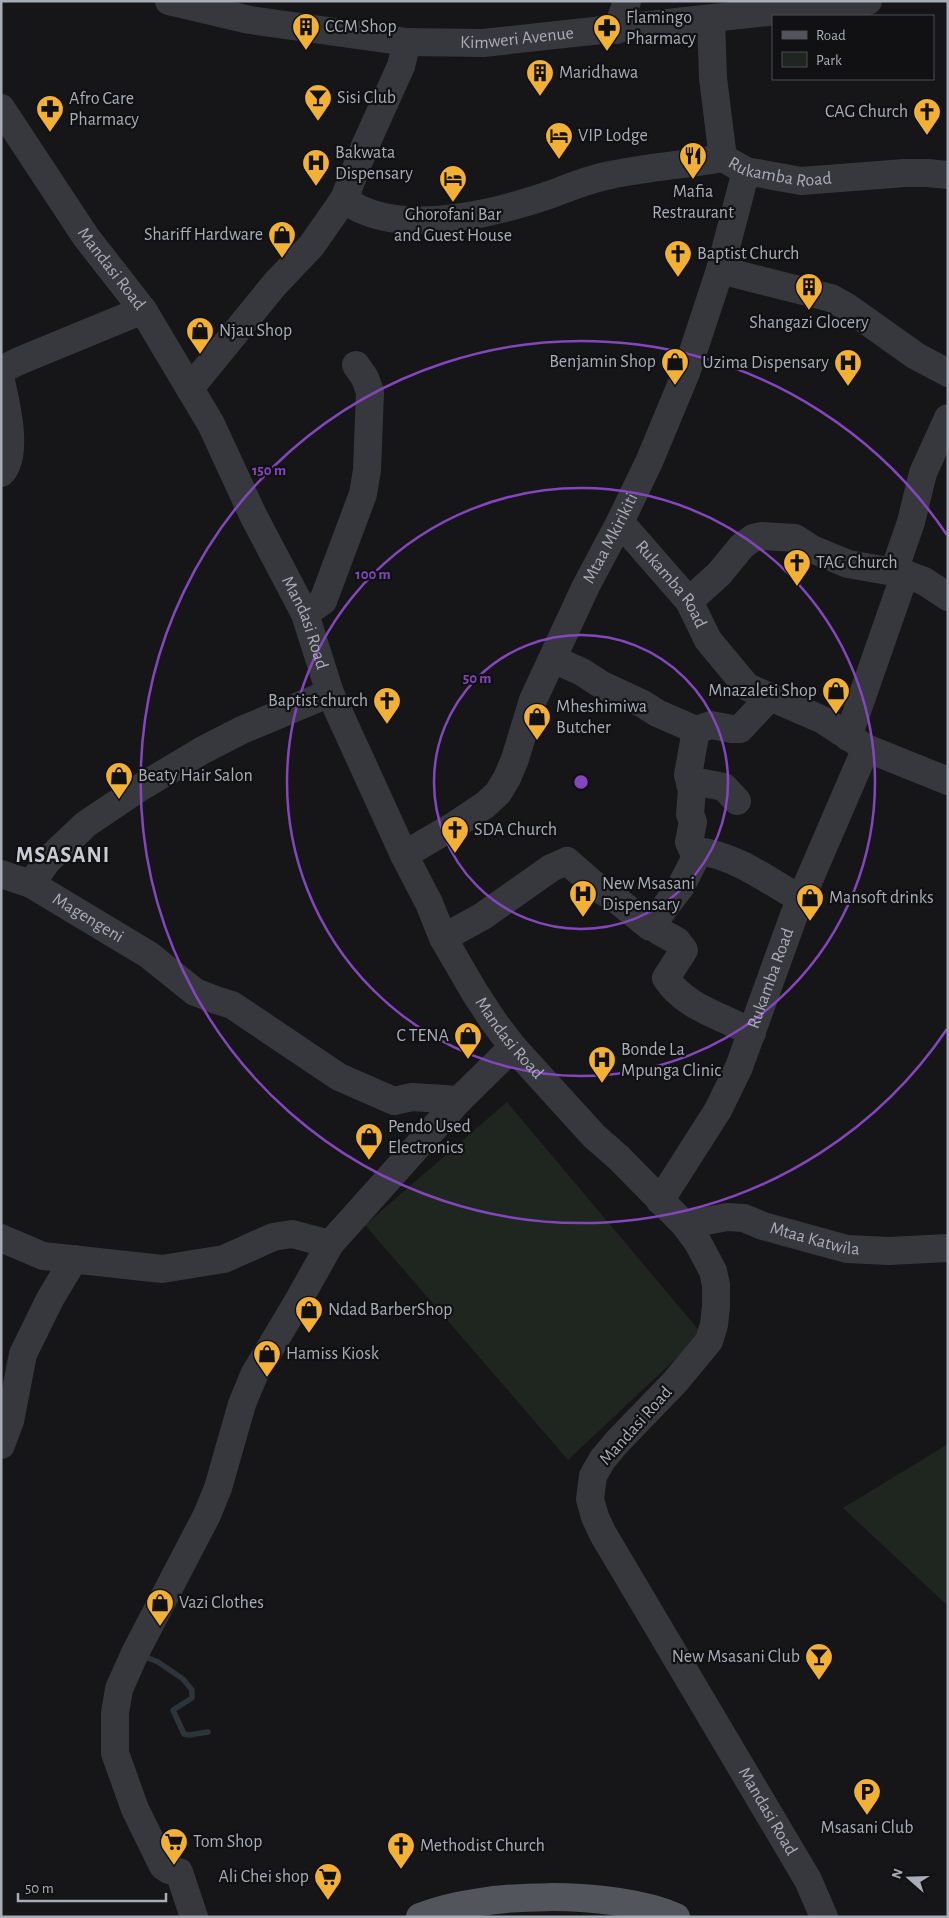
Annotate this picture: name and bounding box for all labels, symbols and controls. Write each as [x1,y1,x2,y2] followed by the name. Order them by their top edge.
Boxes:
[626,9,696,48] place label: Flamingo Pharmacy
[291,12,321,51] building icon: CCM Shop
[592,13,622,52] pharmacy icon: Flamingo Pharmacy
[772,15,934,80] legend
[325,18,397,36] place label: CCM Shop
[460,24,575,52] street label: Kimweri Avenue
[816,28,846,43] text: Road
[816,53,842,68] text: Park
[525,58,555,97] building icon: Maridhawa
[559,64,638,82] place label: Maridhawa
[303,83,333,122] bar icon: Sisi Club
[337,89,396,107] place label: Sisi Club
[69,90,139,129] place label: Afro Care Pharmacy
[35,94,65,133] pharmacy icon: Afro Care Pharmacy
[912,97,942,136] church icon: CAG Church
[825,103,908,121] place label: CAG Church
[544,121,574,160] hotel icon: VIP Lodge
[578,127,648,145] place label: VIP Lodge
[678,141,708,180] restaurant icon: Mafia Restraurant
[335,144,413,183] place label: Bakwata Dispensary
[301,148,331,187] hospital icon: Bakwata Dispensary
[725,154,832,191] street label: Rukamba Road
[438,164,468,203] hotel icon: Ghorofani Bar and Guest House
[652,183,734,222] place label: Mafia Restraurant
[394,206,512,245] place label: Ghorofani Bar and Guest House
[267,220,297,259] shop icon: Shariff Hardware
[74,225,148,313] street label: Mandasi Road
[144,226,263,244] place label: Shariff Hardware
[663,239,693,278] church icon: Baptist Church
[697,245,799,263] place label: Baptist Church
[794,272,824,311] building icon: Shangazi Glocery
[749,314,869,332] place label: Shangazi Glocery
[185,316,215,355] shop icon: Njau Shop
[219,322,292,340] place label: Njau Shop
[660,347,690,386] shop icon: Benjamin Shop
[833,348,863,387] hospital icon: Uzima Dispensary
[549,353,656,371] place label: Benjamin Shop
[702,354,829,372] place label: Uzima Dispensary
[252,463,286,478] text: 150 m
[580,491,641,587] street label: Mtaa Mkirikiti
[632,537,710,631] street label: Rukamba Road
[782,548,812,587] church icon: TAG Church
[816,554,898,572] place label: TAG Church
[355,567,391,582] text: 100 m
[278,573,331,672] street label: Mandasi Road
[463,671,491,686] text: 50 m
[821,676,851,715] shop icon: Mnazaleti Shop
[708,682,817,700] place label: Mnazaleti Shop
[372,686,402,725] church icon: Baptist church
[268,692,368,710] place label: Baptist church
[556,698,647,737] place label: Mheshimiwa Butcher
[522,702,552,741] shop icon: Mheshimiwa Butcher
[104,761,134,800] shop icon: Beaty Hair Salon
[138,767,253,785] place label: Beaty Hair Salon
[572,773,590,791] centre of rings
[440,815,470,854] church icon: SDA Church
[474,821,557,839] place label: SDA Church
[16,844,110,866] district label: MSASANI
[602,875,695,914] place label: New Msasani Dispensary
[568,879,598,918] hospital icon: New Msasani Dispensary
[795,883,825,922] shop icon: Mansoft drinks
[829,889,934,907] place label: Mansoft drinks
[49,890,127,946] street label: Magengeni
[745,926,797,1031] street label: Rukamba Road
[471,994,547,1083] street label: Mandasi Road
[453,1021,483,1060] shop icon: C TENA
[396,1027,450,1045] place label: C TENA
[621,1041,721,1080] place label: Bonde La Mpunga Clinic
[587,1045,617,1084] hospital icon: Bonde La Mpunga Clinic
[388,1118,471,1157] place label: Pendo Used Electronics
[354,1122,384,1161] shop icon: Pendo Used Electronics
[768,1219,860,1259] street label: Mtaa Katwila
[294,1295,324,1334] shop icon: Ndad BarberShop
[328,1301,453,1319] place label: Ndad BarberShop
[252,1339,282,1378] shop icon: Hamiss Kiosk
[286,1345,380,1363] place label: Hamiss Kiosk
[596,1383,676,1469] street label: Mandasi Road
[145,1588,175,1627] shop icon: Vazi Clothes
[179,1594,264,1612] place label: Vazi Clothes
[804,1642,834,1681] bar icon: New Msasani Club
[672,1648,800,1666] place label: New Msasani Club
[734,1764,800,1859] street label: Mandasi Road
[852,1777,882,1816] parking icon: Msasani Club
[821,1819,913,1837] place label: Msasani Club
[159,1827,189,1866] supermarket icon: Tom Shop
[386,1831,416,1870] church icon: Methodist Church
[193,1833,262,1851] place label: Tom Shop
[420,1837,545,1855] place label: Methodist Church
[884,1853,934,1903] north arrow
[313,1862,343,1901] supermarket icon: Ali Chei shop
[889,1867,906,1881] text: N
[218,1868,309,1886] place label: Ali Chei shop
[18,1870,165,1902] scale bar
[25,1881,54,1896] text: 50 m

